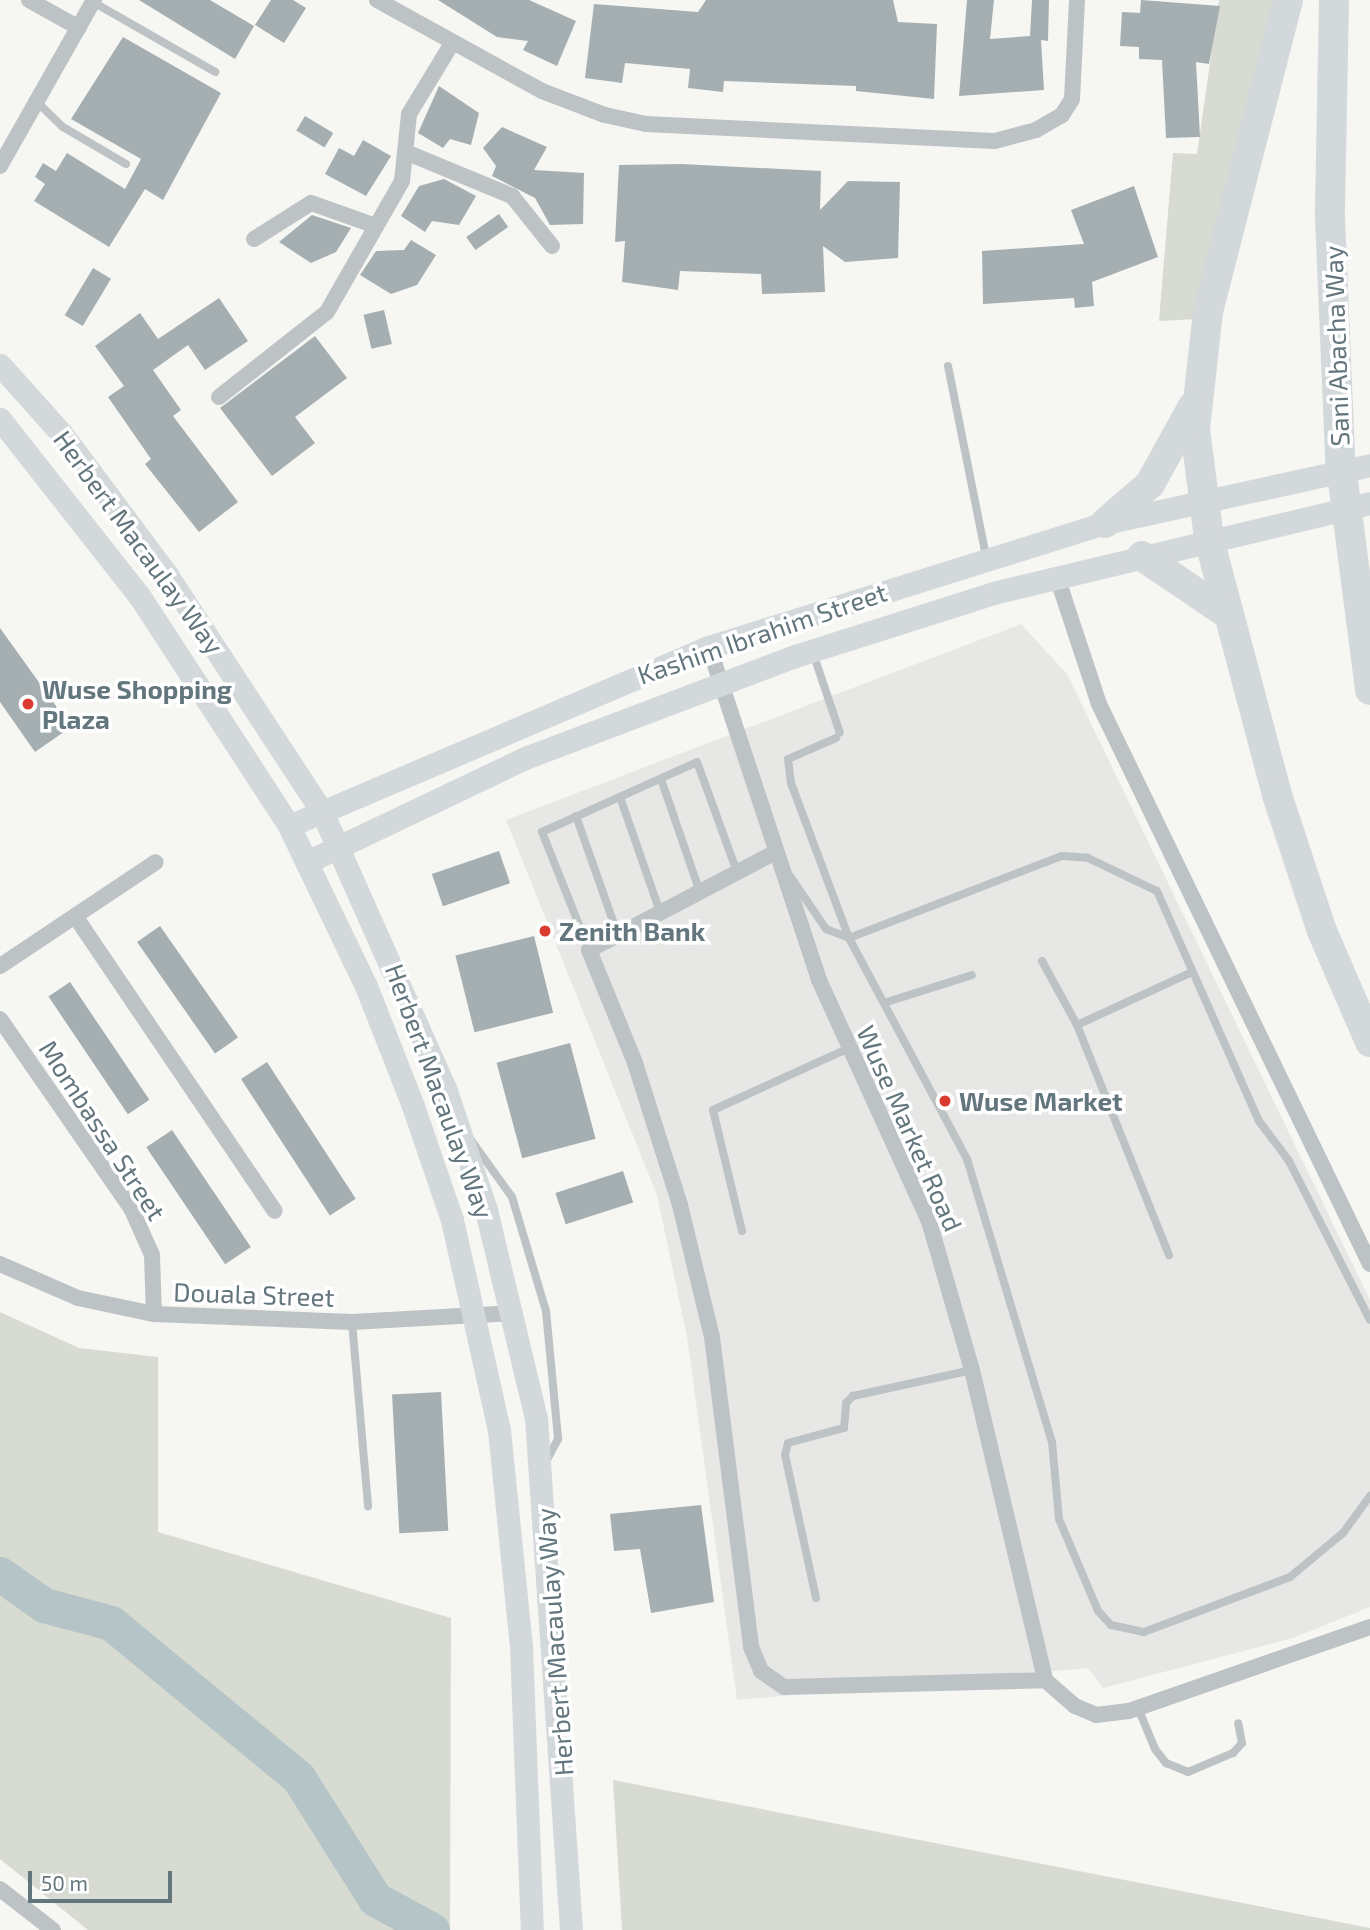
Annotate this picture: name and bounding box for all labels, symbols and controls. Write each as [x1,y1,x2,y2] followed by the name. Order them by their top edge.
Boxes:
[1317,245,1355,447] street label: Sani Abacha Way
[47,424,231,660] street label: Herbert Macaulay Way
[633,576,891,690] street label: Kashim Ibrahim Street
[42,673,232,734] place label: Wuse Shopping Plaza
[20,696,36,712] marker: Wuse Shopping Plaza
[559,915,705,947] place label: Zenith Bank
[537,923,553,939] marker: Zenith Bank
[379,959,501,1223] street label: Herbert Macaulay Way
[851,1020,969,1236] street label: Wuse Market Road
[33,1034,173,1226] street label: Mombassa Street
[959,1085,1123,1117] place label: Wuse Market
[937,1093,953,1109] marker: Wuse Market
[173,1276,335,1312] street label: Douala Street
[529,1507,579,1777] street label: Herbert Macaulay Way
[32,1856,175,1900] scale bar
[41,1870,88,1895] text: 50 m

